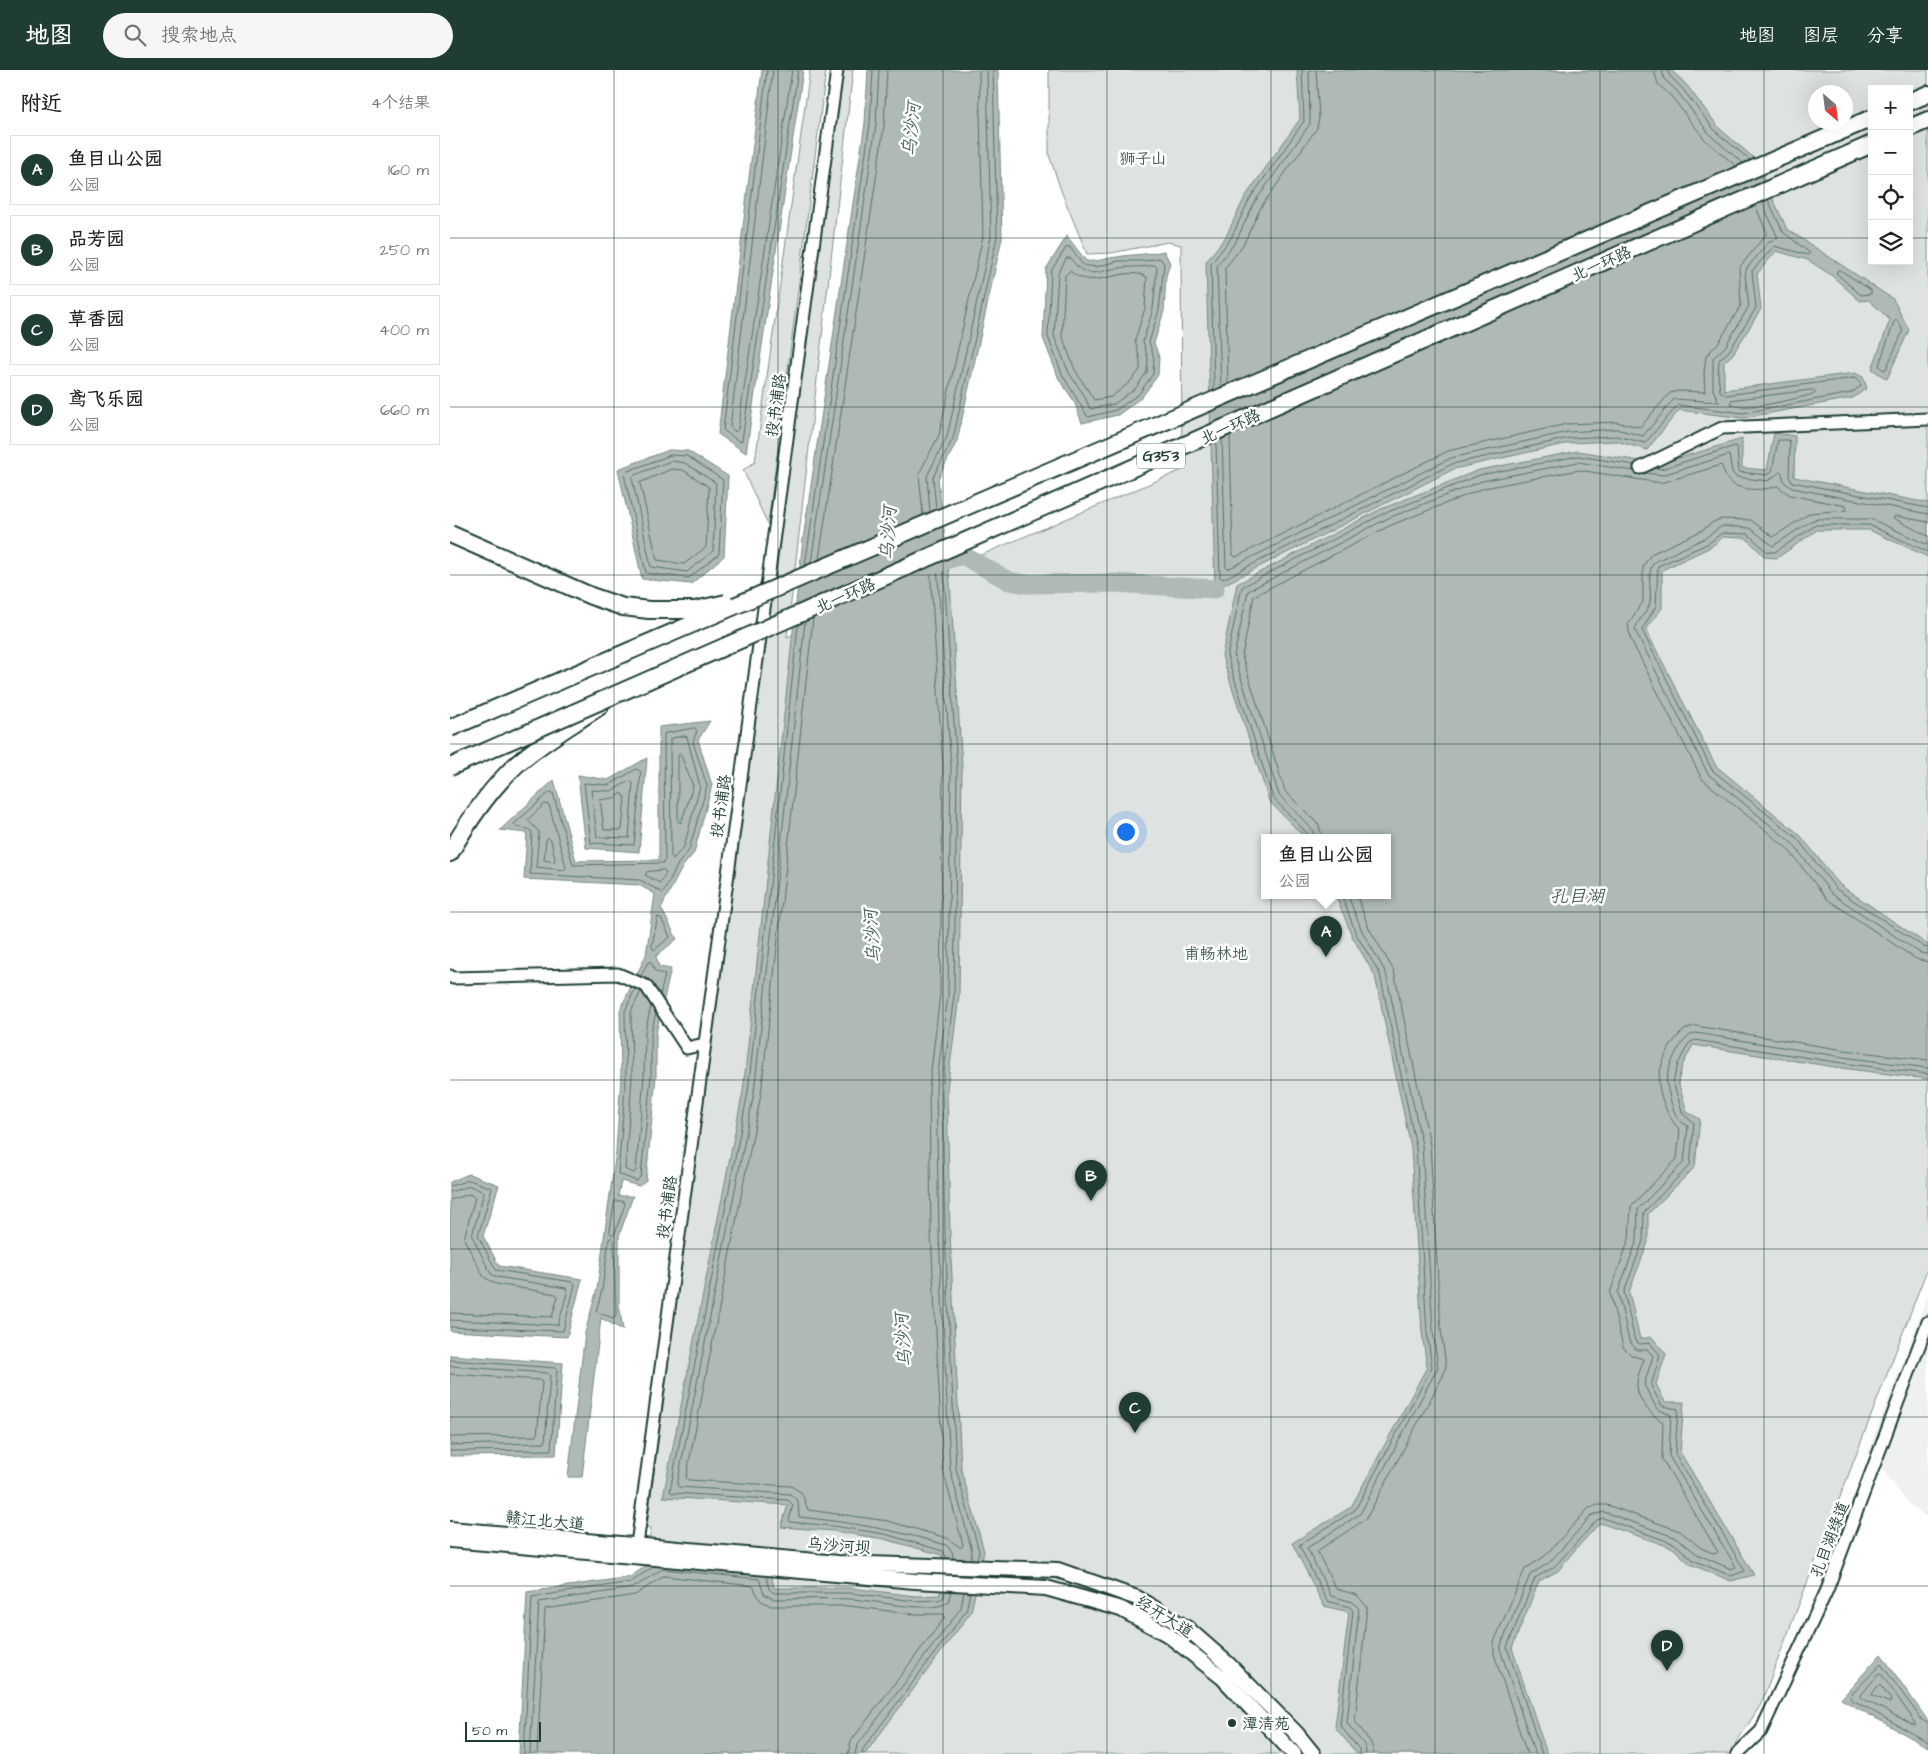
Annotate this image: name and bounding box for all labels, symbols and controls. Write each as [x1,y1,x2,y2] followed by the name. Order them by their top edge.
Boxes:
[103,13,453,58] search box
[25,19,73,53] text: 地图
[121,21,149,49] icon: search
[161,22,237,49] text: 搜索地点
[1739,23,1775,48] text: 地图
[1803,23,1839,48] text: 图层
[1867,23,1903,48] text: 分享
[1808,85,1853,130] north arrow
[1868,85,1913,265] map controls
[1868,85,1913,130] button: +
[20,89,62,118] text: 附近
[371,92,430,114] text: 4个结果
[896,98,927,157] water label: 乌沙河
[1868,130,1913,175] button: −
[68,146,163,173] text: 鱼目山公园
[1119,148,1167,170] park label: 狮子山
[32,159,42,181] text: A
[388,159,429,181] text: 160 m
[68,174,100,196] text: 公园
[1868,175,1913,220] button: locate
[1868,220,1913,265] button: layers
[68,226,125,253] text: 品芳园
[31,239,43,261] text: B
[380,239,429,261] text: 250 m
[1568,241,1635,287] street label: 北一环路
[68,254,100,276] text: 公园
[68,306,125,333] text: 草香园
[31,319,43,341] text: C
[379,319,429,341] text: 400 m
[68,334,100,356] text: 公园
[761,372,791,438] street label: 投书浦路
[68,386,144,413] text: 鸢飞乐园
[32,399,42,421] text: D
[380,399,429,421] text: 660 m
[1197,404,1264,450] street label: 北一环路
[68,414,100,436] text: 公园
[1137,444,1185,468] road number: G353
[874,502,903,561] water label: 乌沙河
[812,573,879,619] street label: 北一环路
[706,773,736,839] street label: 投书浦路
[1113,819,1139,845] your location
[1261,834,1391,899] popup
[1278,842,1374,869] text: 鱼目山公园
[1278,870,1311,892] text: 公园
[1550,884,1606,909] water label: 孔目湖
[858,905,887,964] water label: 乌沙河
[1310,916,1342,957] pin: A
[1184,943,1248,965] park label: 甫畅林地
[1075,1160,1107,1201] pin: B
[652,1174,682,1240] street label: 投书浦路
[889,1309,918,1368] water label: 乌沙河
[1119,1392,1151,1433] pin: C
[1805,1498,1855,1581] street label: 孔目湖绿道
[504,1507,586,1535] street label: 赣江北大道
[806,1533,872,1559] street label: 乌沙河坝
[1131,1591,1197,1643] street label: 经开大道
[1651,1630,1683,1671] pin: D
[1242,1713,1290,1735] place label: 潭清苑
[1226,1717,1238,1729] marker: 潭清苑
[465,1719,541,1742] scale bar
[472,1721,507,1741] text: 50 m

